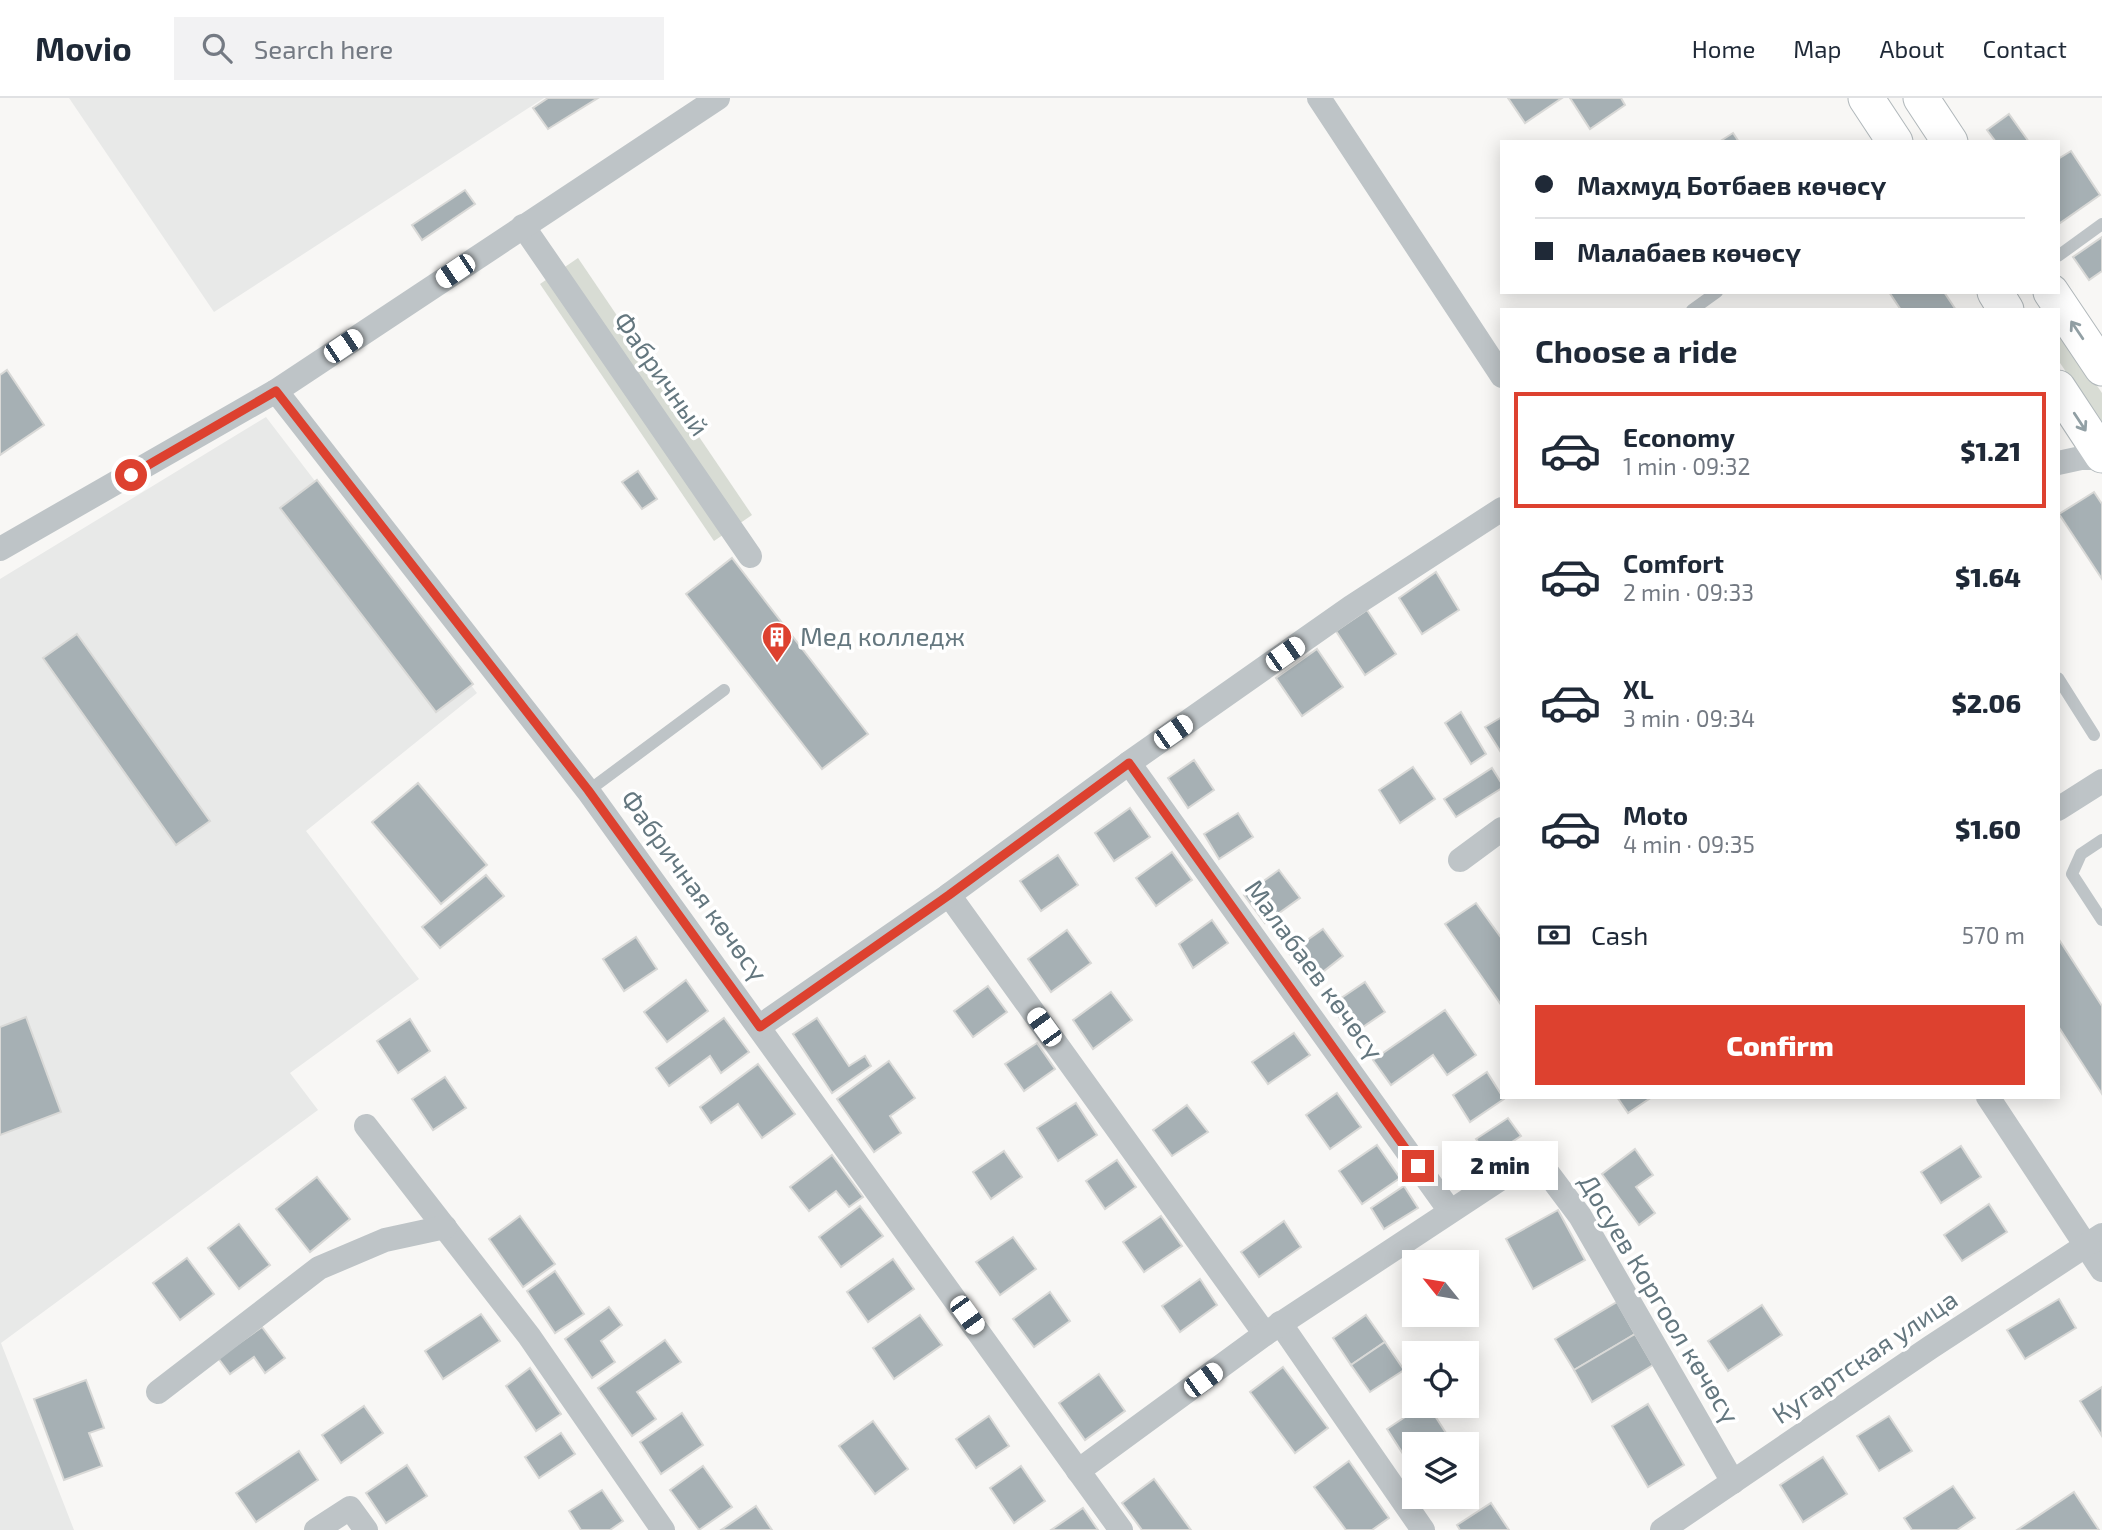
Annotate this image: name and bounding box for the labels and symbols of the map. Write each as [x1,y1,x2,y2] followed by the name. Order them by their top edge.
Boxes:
[432,251,479,291] car
[608,305,716,441] street label: Фабричный
[2069,321,2084,340] one-way arrow
[320,326,367,366] car
[2073,411,2087,431] one-way arrow
[115,459,147,491] route start
[760,620,794,664] building icon: Мед колледж
[800,620,965,651] place label: Мед колледж
[1262,633,1309,675] car
[1150,711,1197,753] car
[615,783,775,987] street label: Фабричная көчөсү
[1240,873,1391,1065] street label: Малабаев көчөсү
[1024,1004,1065,1050] car
[1442,1142,1558,1190] callout: 2 min
[1402,1150,1434,1182] route end
[1573,1168,1747,1429] street label: Досуев Коргоол көчөсү
[1402,1250,1479,1326] north arrow
[1766,1282,1963,1430] street label: Кугартская улица
[947,1292,988,1338] car
[1180,1359,1227,1401] car

